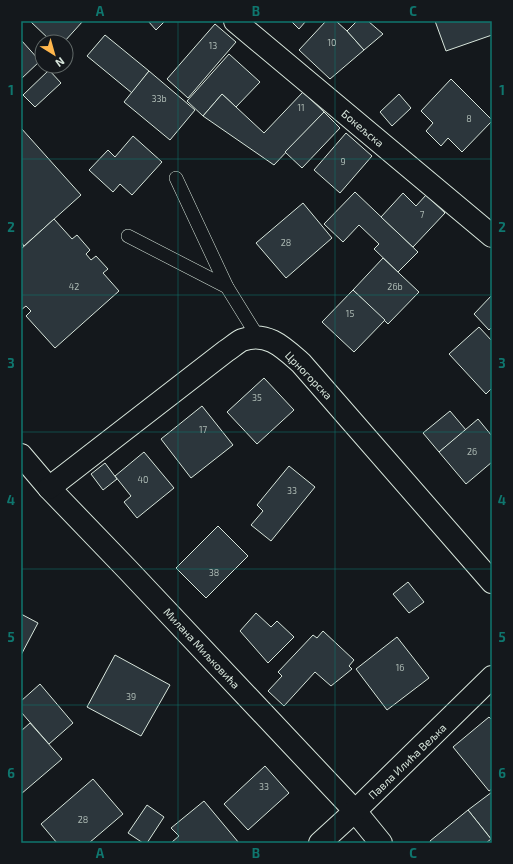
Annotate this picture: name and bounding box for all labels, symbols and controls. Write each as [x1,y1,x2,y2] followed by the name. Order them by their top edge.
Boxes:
[96,3,105,19] text: A
[252,3,260,19] text: B
[409,3,417,19] text: C
[34,34,74,74] north arrow
[327,37,337,48] house number: 10
[209,40,217,51] house number: 13
[53,55,67,70] text: N
[8,82,14,98] text: 1
[499,82,505,98] text: 1
[151,93,167,104] house number: 33b
[297,102,305,113] house number: 11
[339,107,387,149] street label: Бокељска
[466,113,472,124] house number: 8
[340,156,346,167] house number: 9
[420,209,425,220] house number: 7
[7,219,15,235] text: 2
[498,219,506,235] text: 2
[281,237,291,248] house number: 28
[69,281,79,292] house number: 42
[387,281,403,292] house number: 26b
[346,308,354,319] house number: 15
[283,348,335,402] street label: Црногорска
[7,355,15,371] text: 3
[498,355,506,371] text: 3
[252,392,262,403] house number: 35
[199,424,207,435] house number: 17
[467,446,477,457] house number: 26
[138,474,148,485] house number: 40
[287,485,297,496] house number: 33
[7,492,15,508] text: 4
[498,492,506,508] text: 4
[209,567,219,578] house number: 38
[161,605,243,691] street label: Милана Миљковића
[7,629,15,645] text: 5
[498,629,506,645] text: 5
[396,662,404,673] house number: 16
[126,691,136,702] house number: 39
[365,721,449,801] street label: Павла Илића Вељка
[7,765,15,781] text: 6
[498,765,506,781] text: 6
[259,781,269,792] house number: 33
[78,814,88,825] house number: 28
[96,845,105,861] text: A
[252,845,260,861] text: B
[409,845,417,861] text: C

